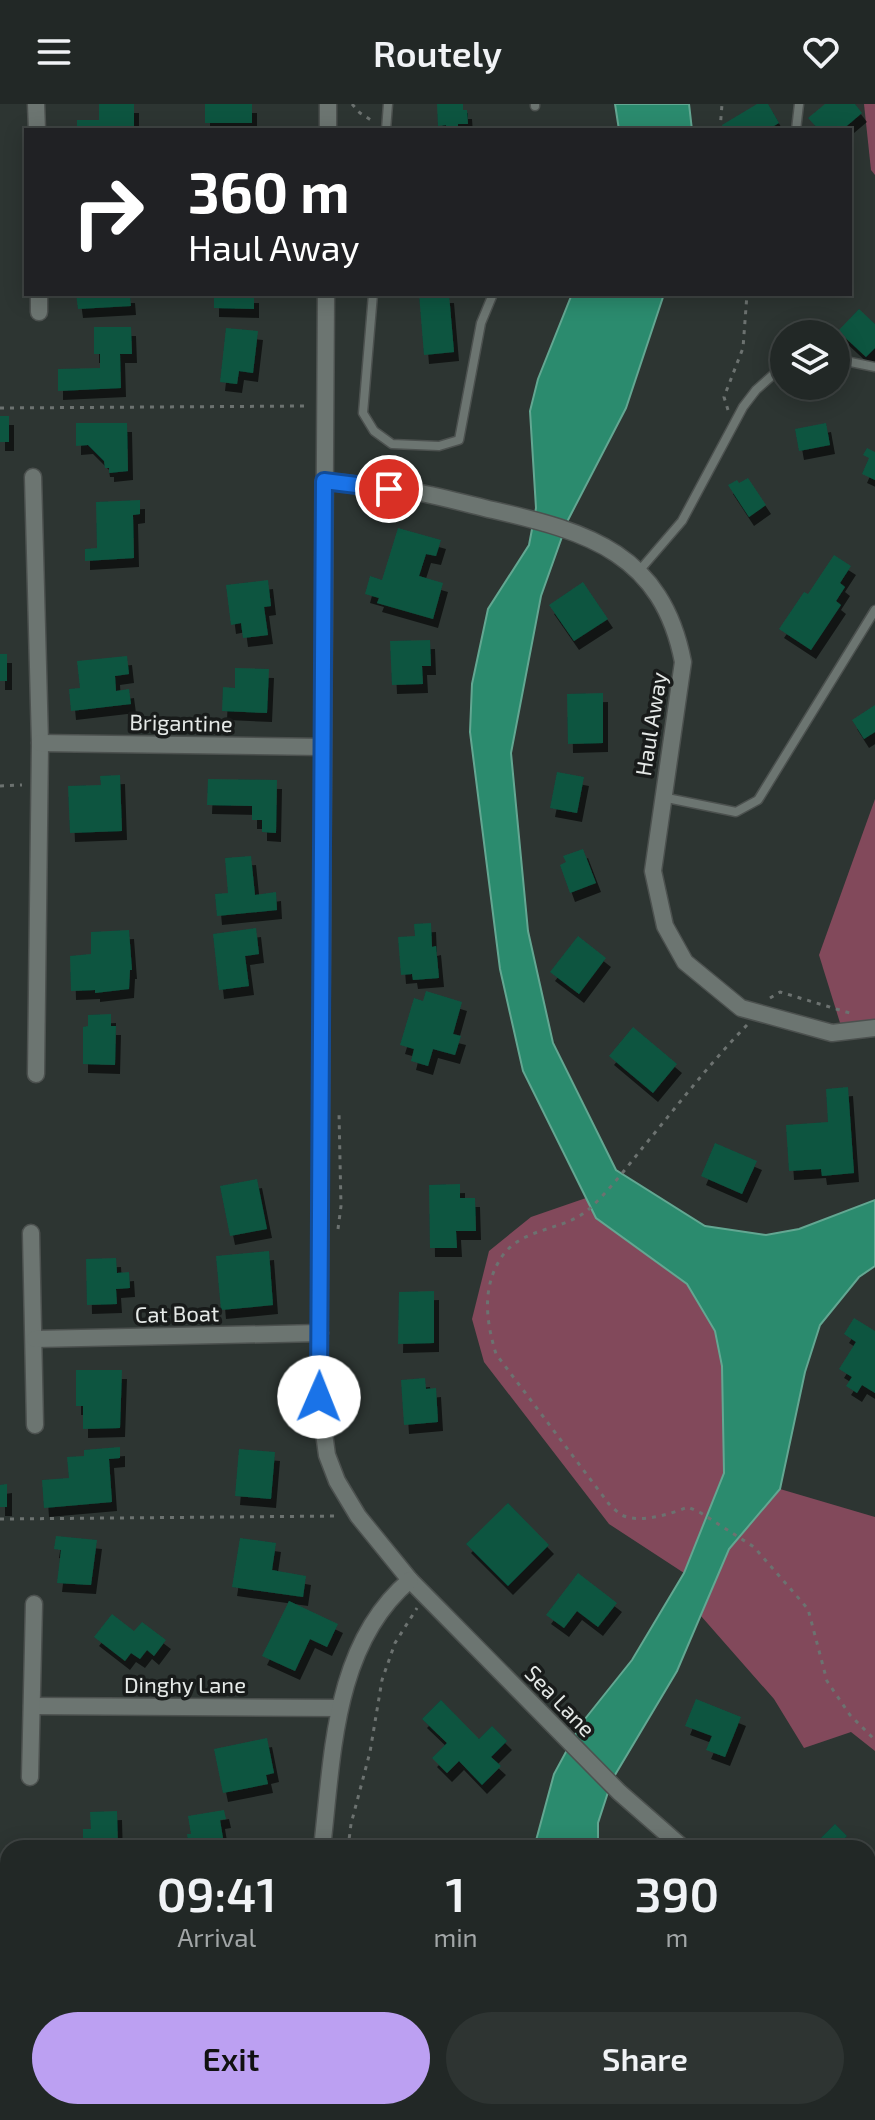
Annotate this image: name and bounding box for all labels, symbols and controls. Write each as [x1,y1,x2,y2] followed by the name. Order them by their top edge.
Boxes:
[32,30,76,74] icon: menu
[799,30,843,74] icon: heart
[373,31,502,74] text: Routely
[188,157,350,224] text: 360 m
[56,160,160,264] icon: right
[188,225,360,268] text: Haul Away
[770,320,850,400] map controls
[770,320,850,400] button: layers
[355,455,423,523] pin
[367,467,411,511] icon: arrive
[629,670,671,778] street label: Haul Away
[129,708,233,736] street label: Brigantine
[135,1299,219,1327] street label: Cat Boat
[277,1355,361,1439] position arrow
[520,1659,601,1741] street label: Sea Lane
[124,1671,246,1697] street label: Dinghy Lane
[157,1864,277,1922] text: 09:41
[446,1864,466,1922] text: 1
[635,1864,719,1922] text: 390
[177,1921,256,1952] text: Arrival
[433,1921,478,1952] text: min
[665,1921,688,1952] text: m
[32,2012,430,2104] button: Exit
[446,2012,844,2104] button: Share

